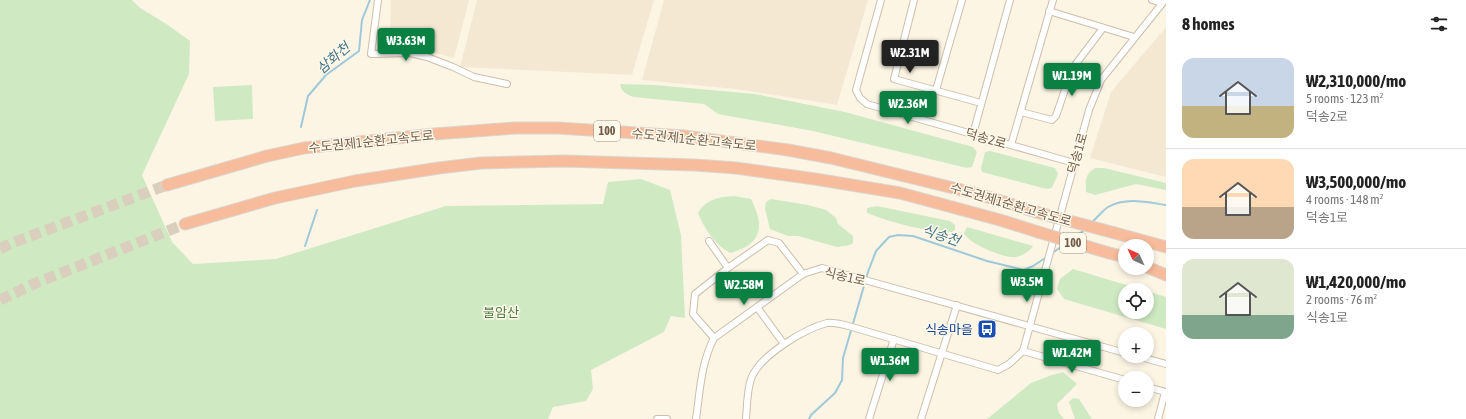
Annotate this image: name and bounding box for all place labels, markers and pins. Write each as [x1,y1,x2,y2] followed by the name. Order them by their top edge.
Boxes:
[373,28,439,62] pin: ₩3.63M
[877,40,943,74] pin: ₩2.31M
[1039,63,1105,97] pin: ₩1.19M
[875,91,941,125] pin: ₩2.36M
[999,269,1055,303] pin: ₩3.5M
[711,272,777,306] pin: ₩2.58M
[976,318,998,340] bus stop icon: 식송마을
[925,322,973,337] place label: 식송마을
[1039,340,1105,374] pin: ₩1.42M
[857,348,923,382] pin: ₩1.36M

